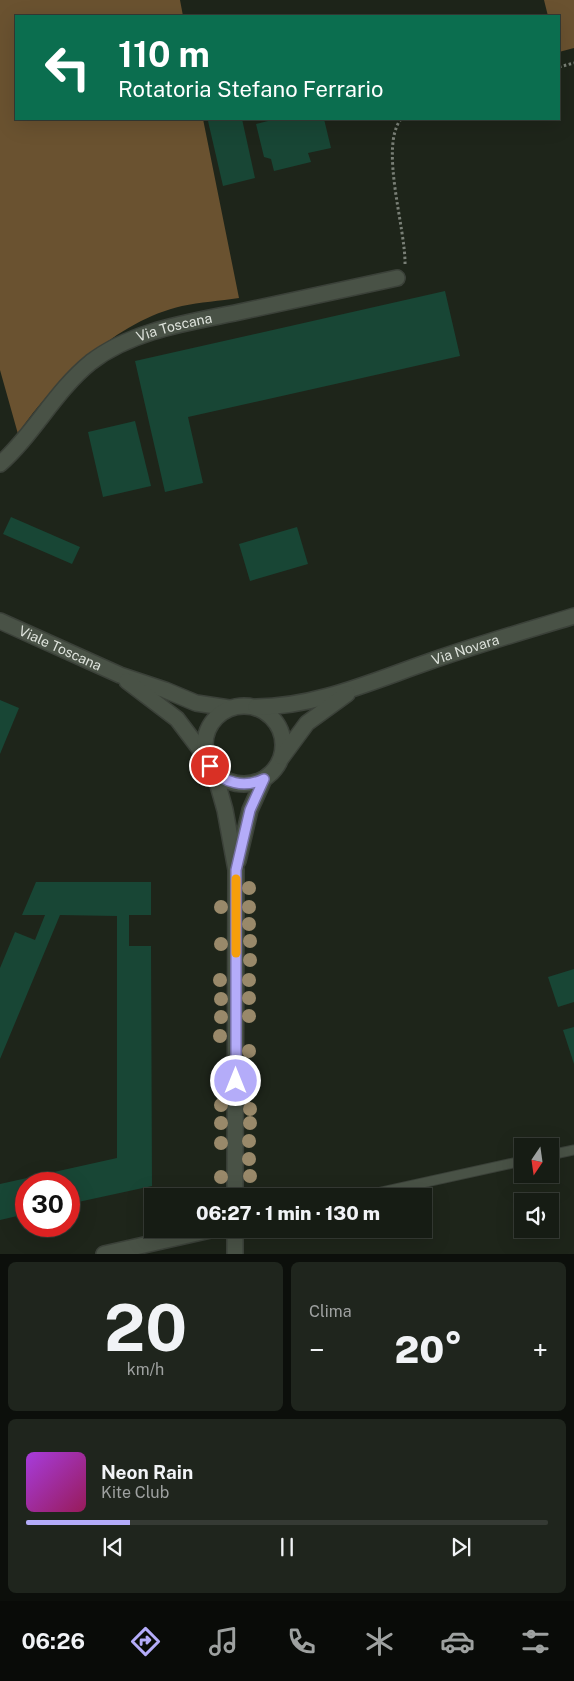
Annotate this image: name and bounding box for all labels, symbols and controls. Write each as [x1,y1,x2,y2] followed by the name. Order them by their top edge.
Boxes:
[118,34,210,75] text: 110 m
[35,35,100,100] icon: left
[118,76,383,102] text: Rotatoria Stefano Ferrario
[134,310,213,345] street label: Via Toscana
[16,622,104,674] street label: Viale Toscana
[429,631,501,668] street label: Via Novara
[189,745,231,787] pin
[196,752,224,780] icon: arrive
[209,1054,261,1106] position arrow
[514,1138,559,1182] north arrow
[514,1138,559,1238] map controls
[15,1172,80,1237] speed limit sign: 30
[514,1193,559,1238] button: sound
[196,1202,380,1224] text: 06:27 · 1 min · 130 m
[104,1289,187,1366] text: 20
[309,1302,352,1321] text: Clima
[394,1327,463,1372] text: 20°
[309,1333,325,1366] text: −
[532,1333,548,1366] text: +
[127,1360,164,1379] text: km/h
[101,1461,193,1483] text: Neon Rain
[101,1483,169,1502] text: Kite Club
[99,1533,127,1561] icon: previous
[273,1533,301,1561] icon: pause
[447,1533,475,1561] icon: next
[128,1624,163,1659] icon: directions
[206,1624,241,1659] icon: music
[284,1624,319,1659] icon: phone
[362,1624,397,1659] icon: climate
[440,1624,475,1659] icon: car
[518,1624,553,1659] icon: filters
[21,1628,85,1654] text: 06:26

